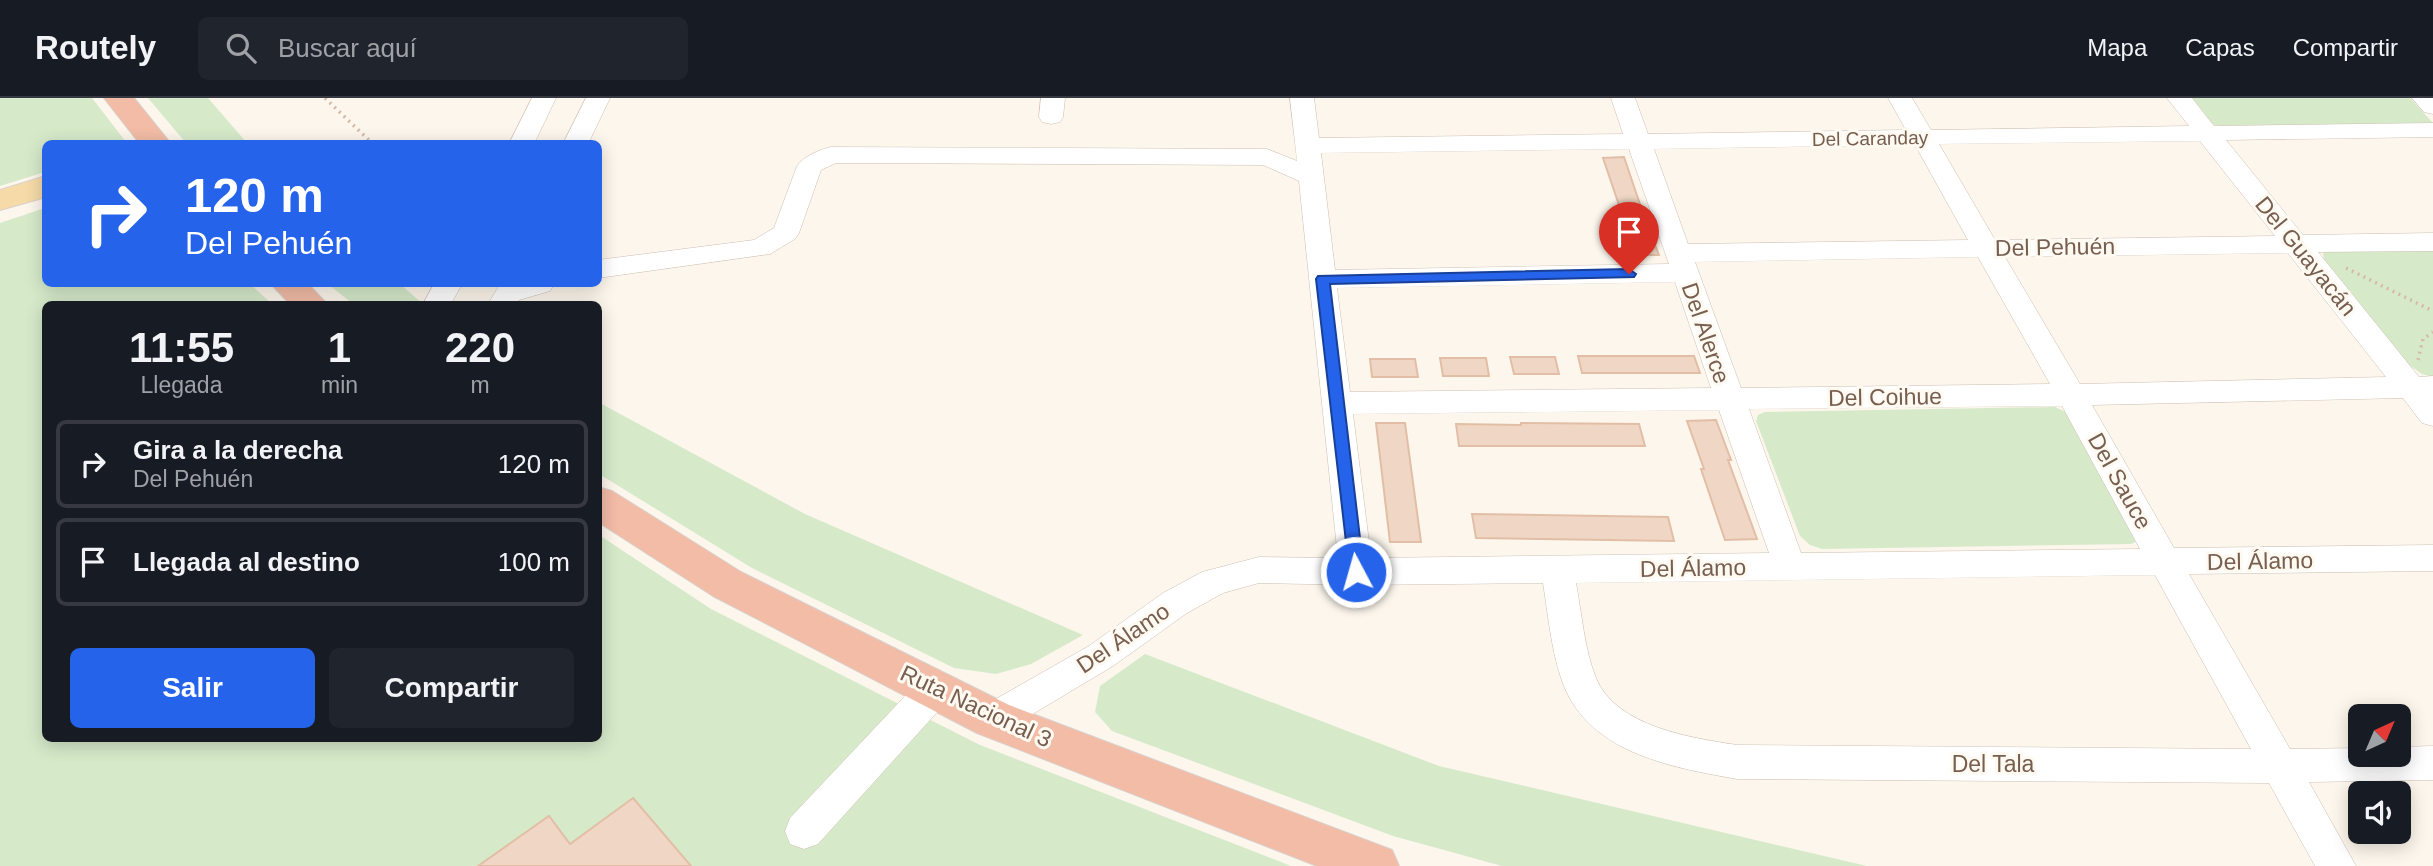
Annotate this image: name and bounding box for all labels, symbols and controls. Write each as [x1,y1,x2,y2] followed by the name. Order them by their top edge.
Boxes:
[198,17,688,80] search box
[35,29,156,66] text: Routely
[222,29,260,67] icon: search
[278,33,417,63] text: Buscar aquí
[2087,34,2147,61] text: Mapa
[2185,34,2255,61] text: Capas
[2293,34,2398,61] text: Compartir
[1812,127,1929,150] street label: Del Caranday
[70,168,161,259] icon: right
[185,168,324,222] text: 120 m
[2250,191,2362,321] street label: Del Guayacán
[1599,202,1659,274] pin
[1610,213,1648,251] icon: arrive
[185,225,352,261] text: Del Pehuén
[1995,233,2115,261] street label: Del Pehuén
[1677,279,1735,387] street label: Del Alerce
[129,324,234,371] text: 11:55
[328,324,351,371] text: 1
[445,324,515,371] text: 220
[141,372,222,398] text: Llegada
[321,372,358,398] text: min
[470,372,490,398] text: m
[1828,383,1942,411] street label: Del Coihue
[2083,428,2157,534] street label: Del Sauce
[133,435,343,465] text: Gira a la derecha
[74,445,112,483] icon: right
[498,449,570,479] text: 120 m
[133,466,253,492] text: Del Pehuén
[1319,535,1393,609] position arrow
[74,543,112,581] icon: arrive
[133,547,360,577] text: Llegada al destino
[498,547,570,577] text: 100 m
[2207,547,2313,575] street label: Del Álamo
[1640,554,1746,582] street label: Del Álamo
[1072,598,1174,678] street label: Del Álamo
[70,648,315,728] button: Salir
[329,648,574,728] button: Compartir
[896,660,1056,752] street label: Ruta Nacional 3
[2348,704,2412,766] north arrow
[2348,704,2411,844] map controls
[1952,751,2035,777] street label: Del Tala
[2348,781,2411,844] button: sound

